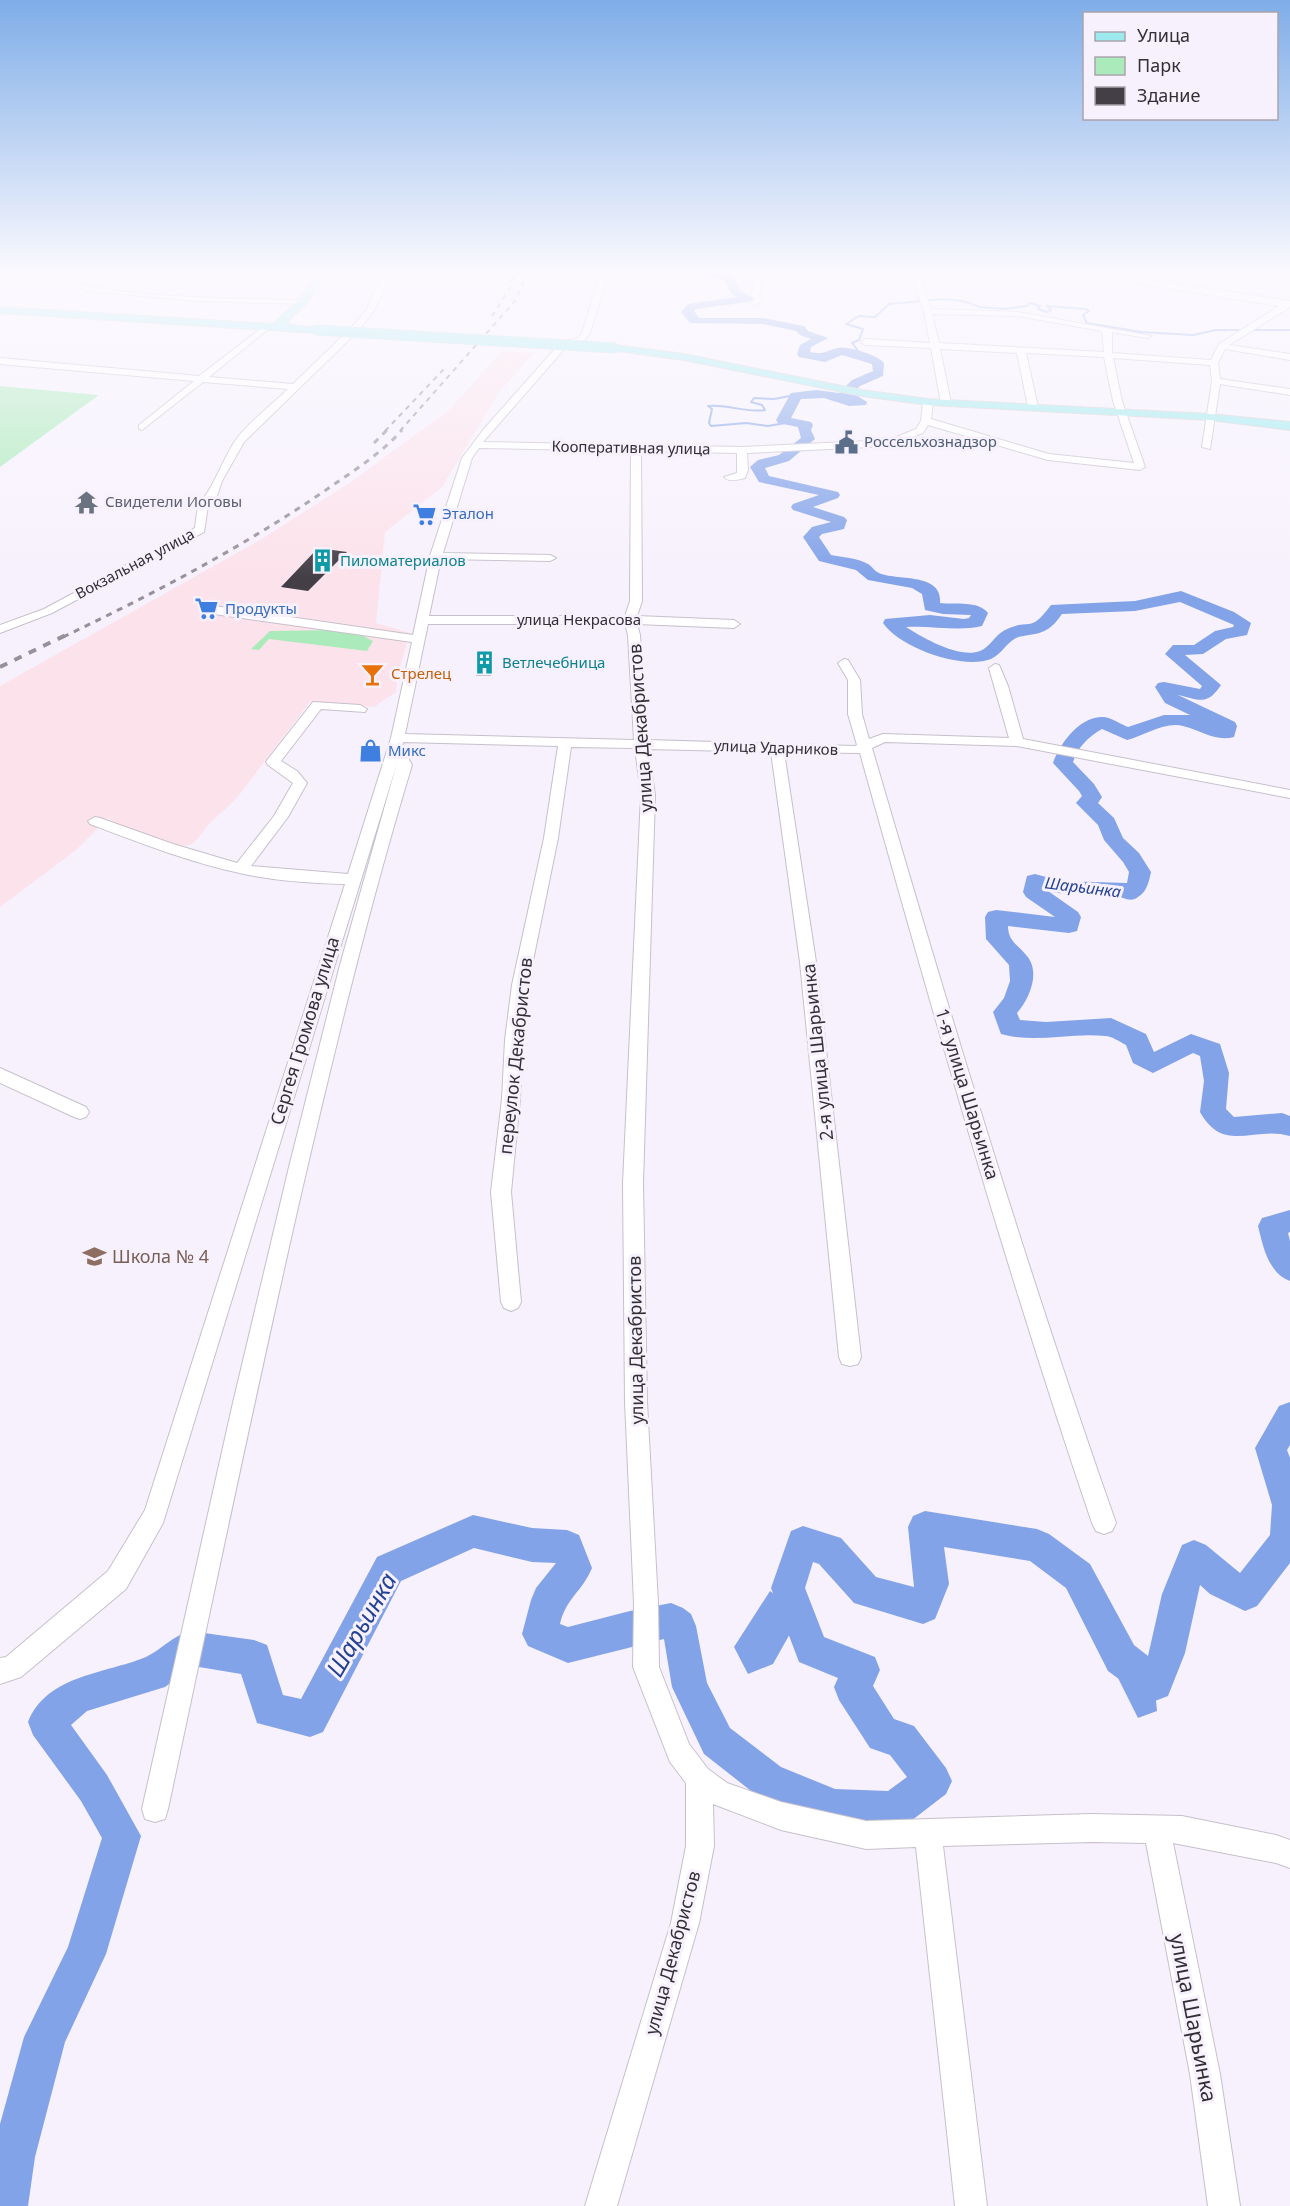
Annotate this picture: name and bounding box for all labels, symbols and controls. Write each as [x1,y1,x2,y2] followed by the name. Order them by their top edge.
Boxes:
[1083,12,1278,120] legend
[1137,23,1190,47] text: Улица
[1137,53,1181,77] text: Парк
[1137,83,1201,107] text: Здание
[833,429,859,455] public building icon: Россельхознадзор
[864,431,997,451] place label: Россельхознадзор
[551,436,711,458] street label: Кооперативная улица
[74,489,100,515] temple icon: Свидетели Иоговы
[105,491,242,511] place label: Свидетели Иоговы
[411,501,437,527] supermarket icon: Эталон
[442,503,494,523] place label: Эталон
[72,523,197,603] street label: Вокзальная улица
[309,548,335,574] building icon: Пиломатериалов
[340,550,466,570] place label: Пиломатериалов
[194,596,220,622] supermarket icon: Продукты
[225,598,297,618] place label: Продукты
[517,609,641,629] street label: улица Некрасова
[622,643,658,813] street label: улица Декабристов
[471,650,497,676] building icon: Ветлечебница
[502,652,605,672] place label: Ветлечебница
[360,661,386,687] bar icon: Стрелец
[391,663,452,683] place label: Стрелец
[714,735,838,759] street label: улица Ударников
[357,738,383,764] shop icon: Микс
[388,740,426,760] place label: Микс
[1044,871,1122,903] water label: Шарьинка
[264,934,344,1128] street label: Сергея Громова улица
[493,956,537,1156] street label: переулок Декабристов
[796,962,838,1142] street label: 2-я улица Шарьинка
[931,1005,1005,1182] street label: 1-я улица Шарьинка
[81,1244,107,1270] school or university icon: Школа № 4
[112,1244,209,1268] place label: Школа № 4
[622,1255,648,1425] street label: улица Декабристов
[318,1566,404,1682] water label: Шарьинка
[639,1868,705,2037] street label: улица Декабристов
[1164,1931,1224,2104] street label: улица Шарьинка

